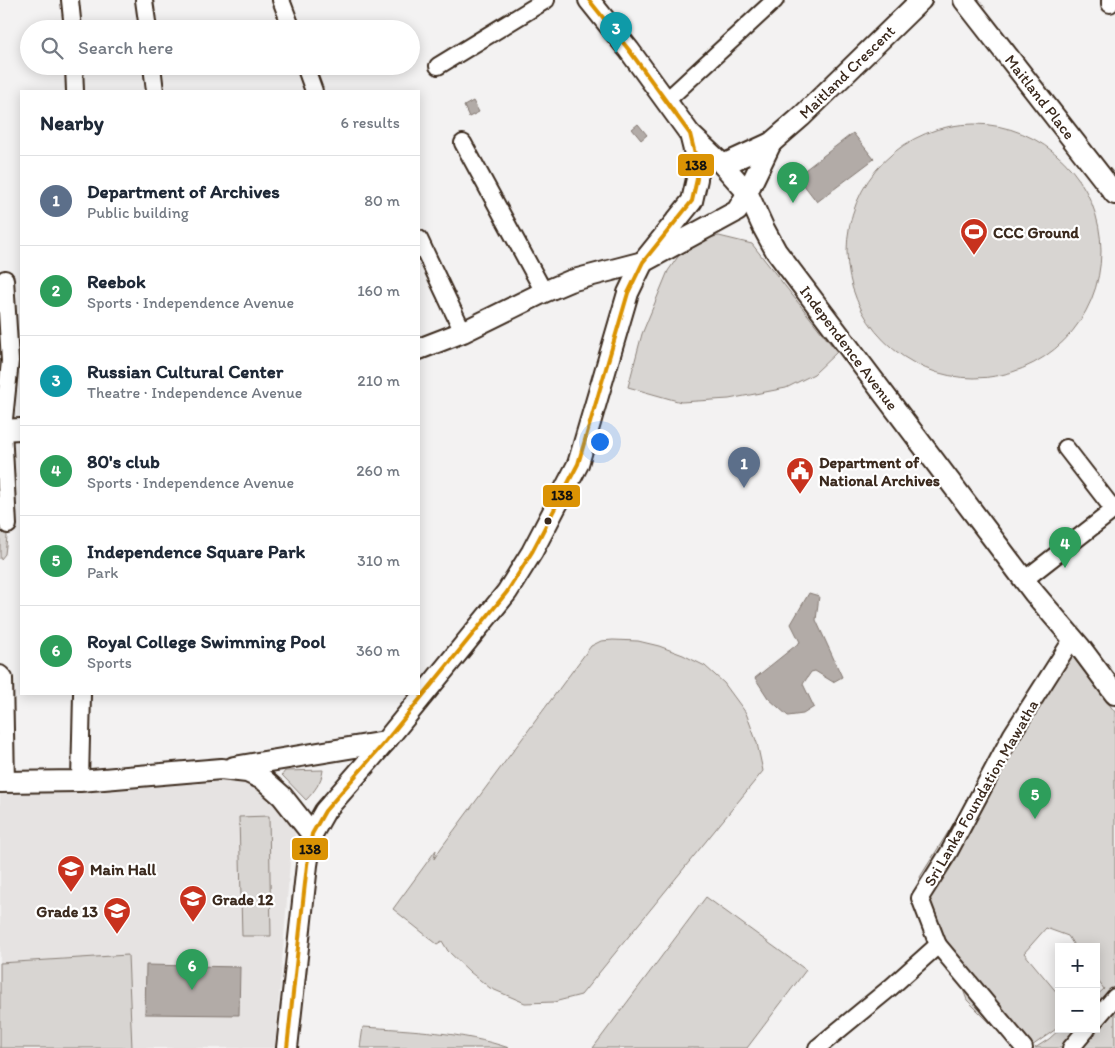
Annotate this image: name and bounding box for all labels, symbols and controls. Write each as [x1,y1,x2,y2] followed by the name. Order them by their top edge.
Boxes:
[600,12,632,53] pin: 3
[20,20,420,75] search box
[795,21,899,123] street label: Maitland Crescent
[38,34,66,62] icon: search
[78,36,173,59] text: Search here
[1001,51,1079,143] street label: Maitland Place
[40,110,104,135] text: Nearby
[340,113,400,132] text: 6 results
[677,153,715,177] line badge: 138
[685,157,707,174] text: 138
[777,162,809,203] pin: 2
[87,180,280,203] text: Department of Archives
[52,191,60,210] text: 1
[364,191,400,210] text: 80 m
[87,203,189,222] text: Public building
[959,217,989,256] sports icon: CCC Ground
[993,223,1079,242] place label: CCC Ground
[87,270,146,293] text: Reebok
[52,281,60,300] text: 2
[357,281,400,300] text: 160 m
[796,282,902,414] street label: Independence Avenue
[87,293,294,312] text: Sports · Independence Avenue
[87,360,283,383] text: Russian Cultural Center
[52,371,60,390] text: 3
[357,371,400,390] text: 210 m
[87,383,302,402] text: Theatre · Independence Avenue
[587,429,613,455] your location
[728,447,760,488] pin: 1
[87,450,160,473] text: 80's club
[819,453,940,490] place label: Department of National Archives
[785,456,815,495] public building icon: Department of National Archives
[51,461,61,480] text: 4
[356,461,400,480] text: 260 m
[87,473,294,492] text: Sports · Independence Avenue
[542,484,581,508] line badge: 138
[551,487,573,504] text: 138
[543,516,553,526] unlabelled marker
[1049,527,1081,568] pin: 4
[87,540,305,563] text: Independence Square Park
[52,551,60,570] text: 5
[357,551,400,570] text: 310 m
[87,563,118,582] text: Park
[87,630,326,653] text: Royal College Swimming Pool
[52,641,60,660] text: 6
[356,641,400,660] text: 360 m
[87,653,132,672] text: Sports
[920,696,1042,890] street label: Sri Lanka Foundation Mawatha
[1019,778,1051,819] pin: 5
[291,837,329,861] line badge: 138
[299,841,321,858] text: 138
[56,854,86,893] school or university icon: Main Hall
[90,860,157,879] place label: Main Hall
[178,884,208,923] school or university icon: Grade 12
[212,890,274,909] place label: Grade 12
[102,896,132,935] school or university icon: Grade 13
[36,902,98,921] place label: Grade 13
[1055,943,1100,1033] map controls
[1055,943,1100,988] button: +
[176,949,208,990] pin: 6
[1055,988,1100,1033] button: −

